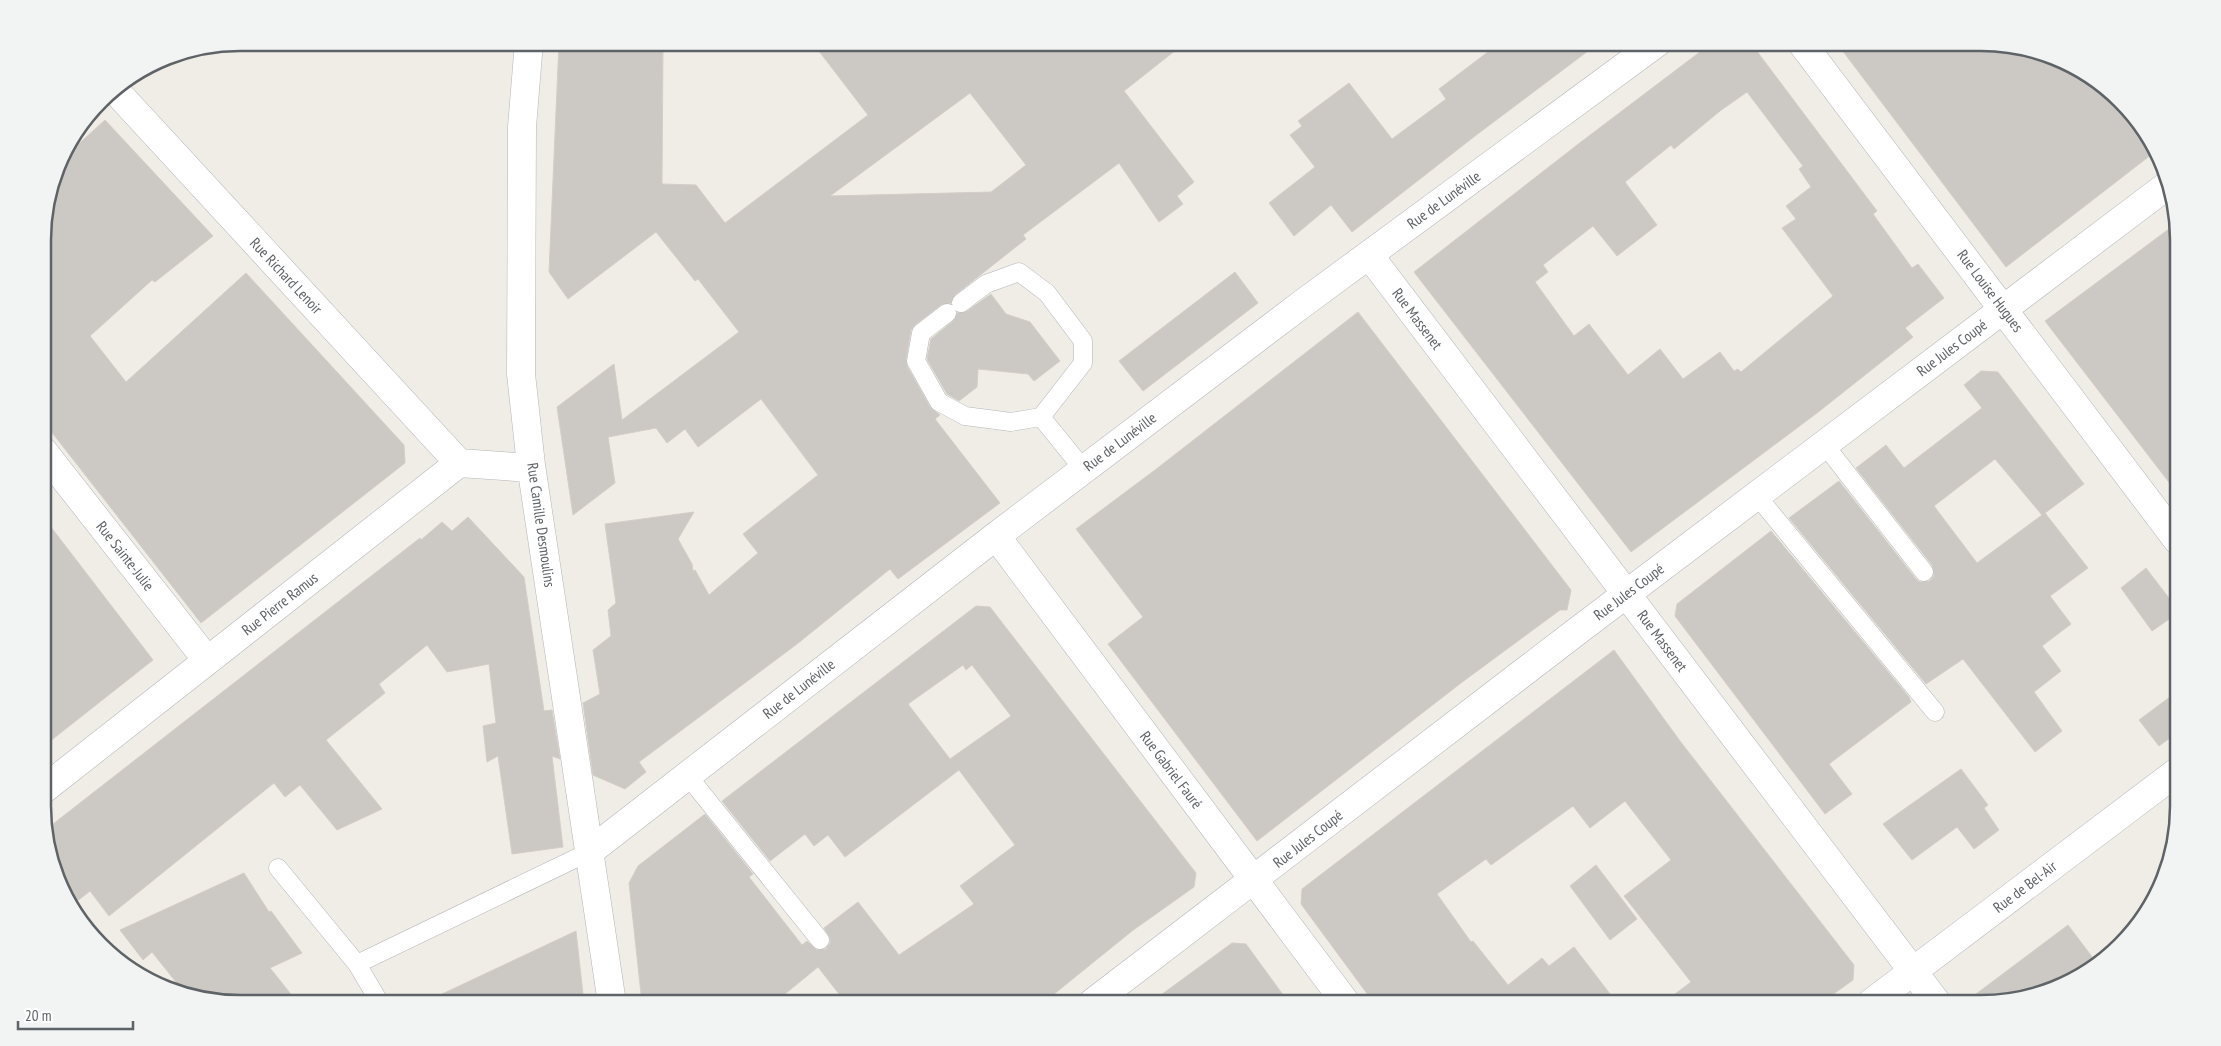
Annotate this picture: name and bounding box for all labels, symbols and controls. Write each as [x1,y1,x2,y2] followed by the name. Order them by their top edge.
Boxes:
[1403,167,1484,233] street label: Rue de Lunéville
[246,234,327,318] street label: Rue Richard Lenoir
[1953,246,2028,336] street label: Rue Louise Hugues
[1388,284,1447,353] street label: Rue Massenet
[1913,315,1991,380] street label: Rue Jules Coupé
[1080,408,1160,475] street label: Rue de Lunéville
[523,461,560,588] street label: Rue Camille Desmoulins
[92,517,158,594] street label: Rue Sainte-Julie
[1590,559,1668,624] street label: Rue Jules Coupé
[238,568,322,639] street label: Rue Pierre Ramus
[1633,606,1692,675] street label: Rue Massenet
[759,655,839,723] street label: Rue de Lunéville
[1136,727,1207,812] street label: Rue Gabriel Fauré
[1269,805,1346,872] street label: Rue Jules Coupé
[1989,856,2061,917] street label: Rue de Bel-Air
[18,998,132,1030] scale bar
[25,1006,51,1025] text: 20 m

